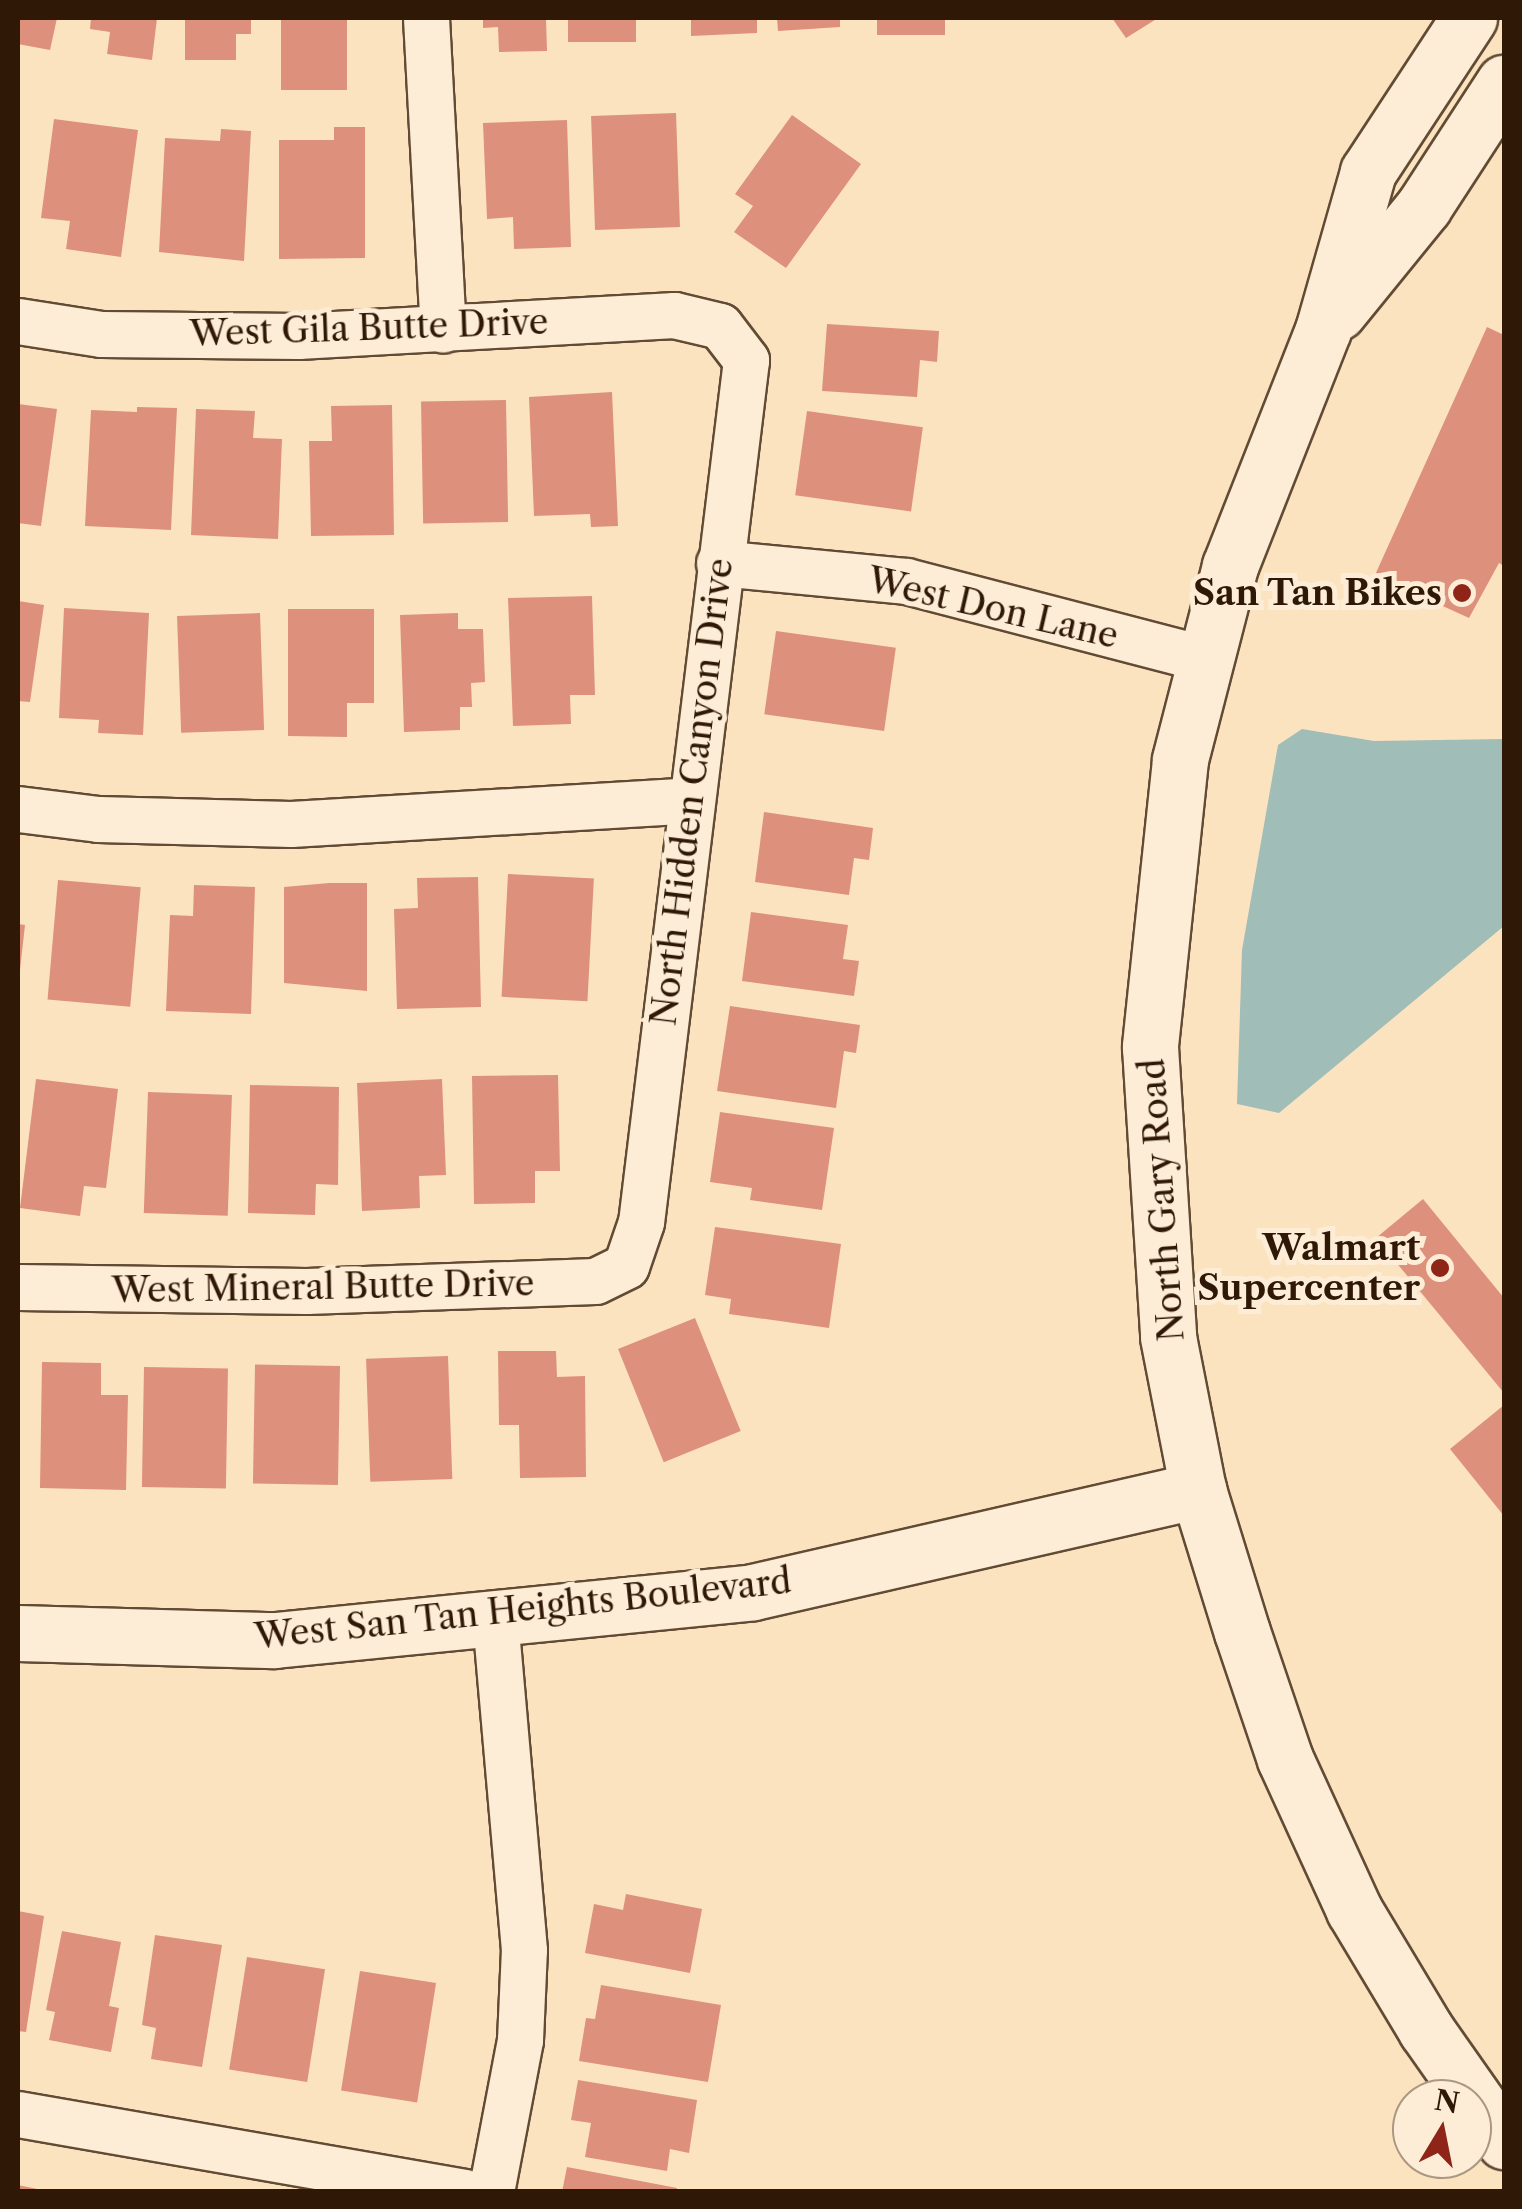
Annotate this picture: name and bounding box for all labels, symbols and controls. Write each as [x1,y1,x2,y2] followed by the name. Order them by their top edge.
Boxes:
[189,301,549,355] street label: West Gila Butte Drive
[642,556,742,1028] street label: North Hidden Canyon Drive
[864,559,1122,657] street label: West Don Lane
[1192,572,1442,614] place label: San Tan Bikes
[1451,582,1473,604] marker: San Tan Bikes
[1131,1057,1193,1343] street label: North Gary Road
[1197,1227,1420,1309] place label: Walmart Supercenter
[1429,1257,1451,1279] marker: Walmart Supercenter
[111,1262,535,1312] street label: West Mineral Butte Drive
[252,1560,794,1658] street label: West San Tan Heights Boulevard
[1392,2079,1492,2179] north arrow
[1432,2083,1462,2120] text: N

